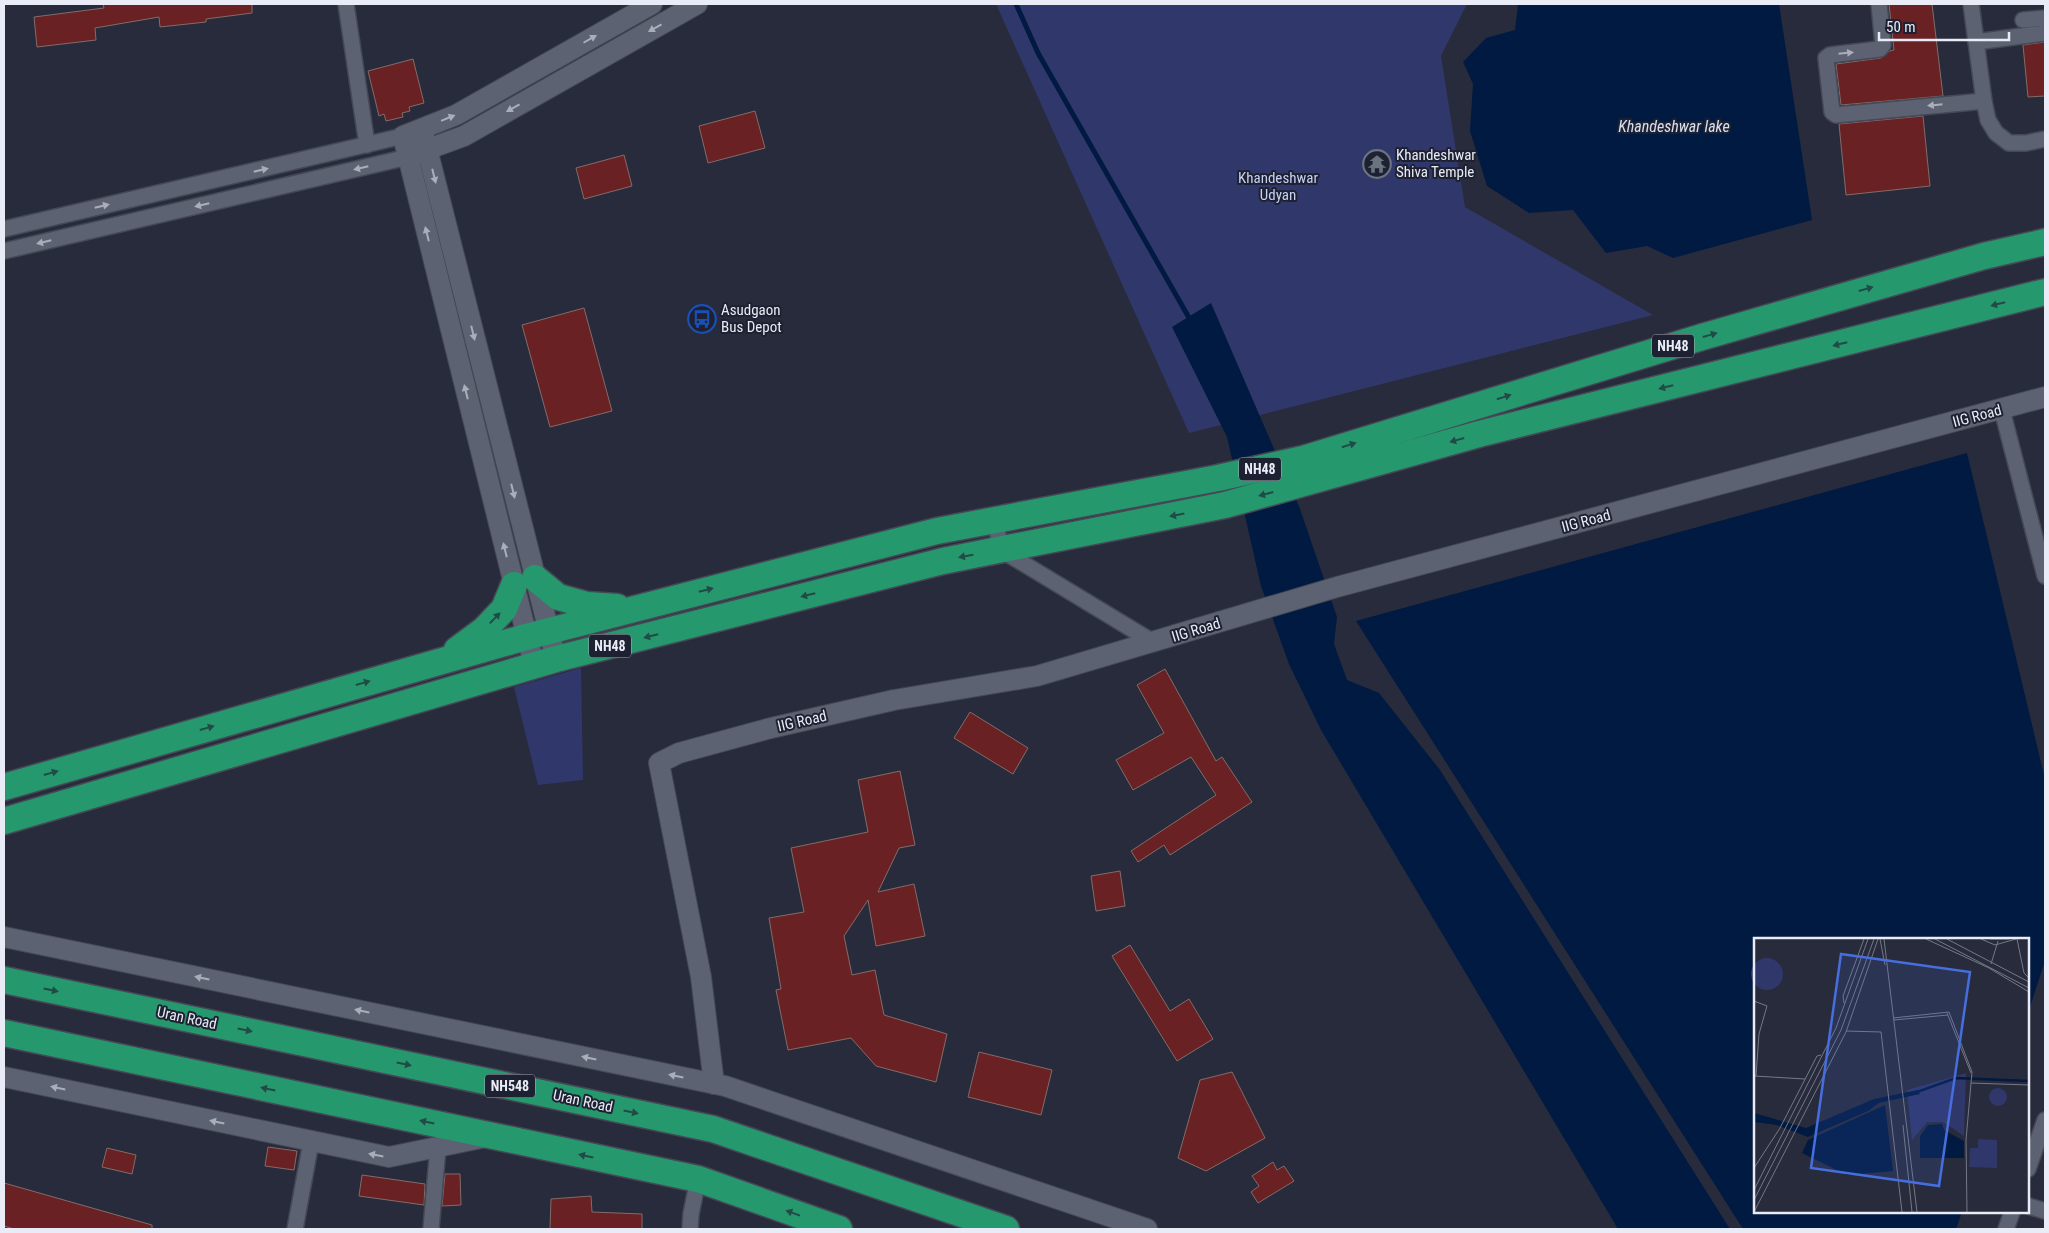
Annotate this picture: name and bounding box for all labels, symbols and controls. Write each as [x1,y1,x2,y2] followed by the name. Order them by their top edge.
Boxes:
[1879,10,2009,42] scale bar
[1886,18,1916,36] text: 50 m
[648,23,661,32] one-way arrow
[582,35,597,43] one-way arrow
[1838,49,1854,57] one-way arrow
[1927,102,1943,110] one-way arrow
[507,103,520,112] one-way arrow
[441,114,456,122] one-way arrow
[1618,117,1730,136] water label: Khandeshwar lake
[1396,146,1476,181] place label: Khandeshwar Shiva Temple
[1362,149,1392,179] temple icon: Khandeshwar Shiva Temple
[353,164,368,172] one-way arrow
[253,166,268,174] one-way arrow
[430,168,438,183] one-way arrow
[1238,169,1318,204] park label: Khandeshwar Udyan
[195,201,210,209] one-way arrow
[95,202,110,210] one-way arrow
[423,227,431,242] one-way arrow
[37,238,52,246] one-way arrow
[1859,285,1874,293] one-way arrow
[1990,300,2005,308] one-way arrow
[721,301,782,336] place label: Asudgaon Bus Depot
[687,304,717,334] bus stop icon: Asudgaon Bus Depot
[470,326,478,341] one-way arrow
[1703,330,1718,338] one-way arrow
[1652,334,1694,358] road number: NH48
[1833,340,1848,348] one-way arrow
[1658,383,1673,391] one-way arrow
[462,385,470,400] one-way arrow
[1497,393,1512,401] one-way arrow
[1951,401,2003,431] street label: IIG Road
[1450,436,1465,444] one-way arrow
[1342,441,1357,449] one-way arrow
[1239,458,1281,480] road number: NH48
[509,484,517,499] one-way arrow
[1259,490,1274,498] one-way arrow
[1560,506,1612,536] street label: IIG Road
[1169,511,1185,519] one-way arrow
[501,542,509,557] one-way arrow
[958,553,974,561] one-way arrow
[698,586,713,594] one-way arrow
[801,591,816,599] one-way arrow
[489,612,501,624] one-way arrow
[1169,614,1223,646] street label: IIG Road
[644,632,659,640] one-way arrow
[589,634,631,658] road number: NH48
[355,679,370,687] one-way arrow
[776,707,828,735] street label: IIG Road
[199,723,214,731] one-way arrow
[43,769,58,777] one-way arrow
[1754,938,2029,1213] inset map
[194,974,210,982] one-way arrow
[44,986,59,994] one-way arrow
[155,1003,219,1033] street label: Uran Road
[354,1007,369,1015] one-way arrow
[237,1027,253,1035] one-way arrow
[582,1054,597,1062] one-way arrow
[396,1060,411,1068] one-way arrow
[668,1072,683,1080] one-way arrow
[485,1074,535,1098] road number: NH548
[50,1084,66,1092] one-way arrow
[261,1085,276,1093] one-way arrow
[551,1086,615,1116] street label: Uran Road
[624,1108,640,1116] one-way arrow
[209,1117,225,1125] one-way arrow
[420,1118,435,1126] one-way arrow
[368,1150,384,1158] one-way arrow
[578,1151,594,1159] one-way arrow
[785,1209,800,1217] one-way arrow

